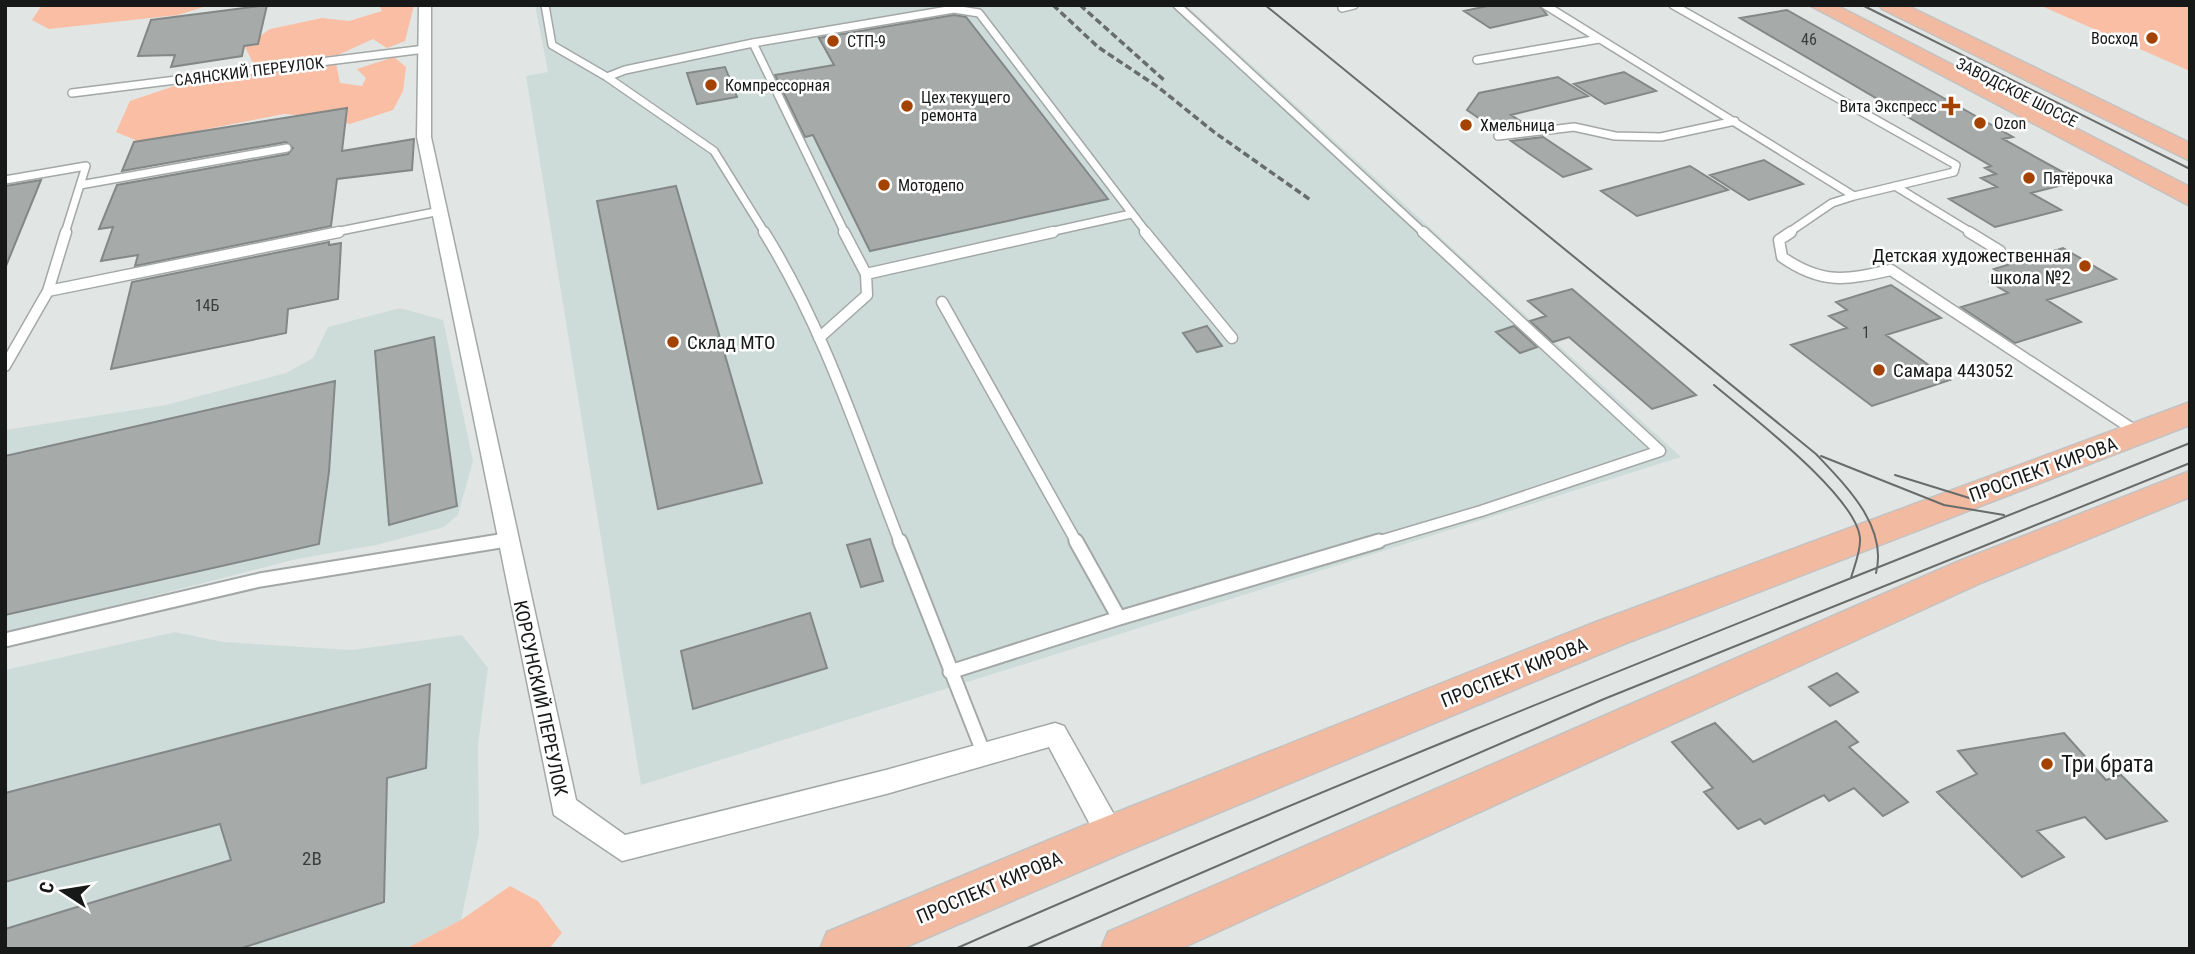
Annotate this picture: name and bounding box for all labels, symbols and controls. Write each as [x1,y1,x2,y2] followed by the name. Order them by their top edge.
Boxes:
[2091,29,2138,48] place label: Восход
[1801,30,1817,49] house number: 46
[2144,30,2160,46] marker: Восход
[847,32,886,51] place label: СТП-9
[825,33,841,49] marker: СТП-9
[173,53,325,90] street label: САЯНСКИЙ ПЕРЕУЛОК
[1953,54,2081,131] street label: ЗАВОДСКОЕ ШОССЕ
[725,76,830,95] place label: Компрессорная
[703,77,719,93] marker: Компрессорная
[921,88,1010,125] place label: Цех текущего ремонта
[1839,97,1937,116] place label: Вита Экспресс
[899,98,915,114] marker: Цех текущего ремонта
[1943,98,1959,114] marker: Вита Экспресс
[1994,114,2026,133] place label: Ozon
[1972,115,1988,131] marker: Ozon
[1480,116,1555,135] place label: Хмельница
[1458,117,1474,133] marker: Хмельница
[2043,169,2113,188] place label: Пятёрочка
[2021,170,2037,186] marker: Пятёрочка
[898,176,964,195] place label: Мотодепо
[876,177,892,193] marker: Мотодепо
[1872,244,2071,289] place label: Детская художественная школа №2
[2077,258,2093,274] marker: Детская художественная школа №2
[195,296,220,315] house number: 14Б
[1862,323,1870,342] house number: 1
[687,331,775,354] place label: Склад МТО
[665,334,681,350] marker: Склад МТО
[1893,359,2013,382] place label: Самара 443052
[1871,362,1887,378] marker: Самара 443052
[1966,432,2120,507] street label: ПРОСПЕКТ КИРОВА
[509,598,573,798] street label: КОРСУНСКИЙ ПЕРЕУЛОК
[1438,633,1591,712] street label: ПРОСПЕКТ КИРОВА
[2061,751,2154,778] place label: Три брата
[2039,756,2055,772] marker: Три брата
[913,846,1066,929] street label: ПРОСПЕКТ КИРОВА
[302,847,322,870] house number: 2В
[28,856,98,926] north arrow
[34,880,59,895] text: С

